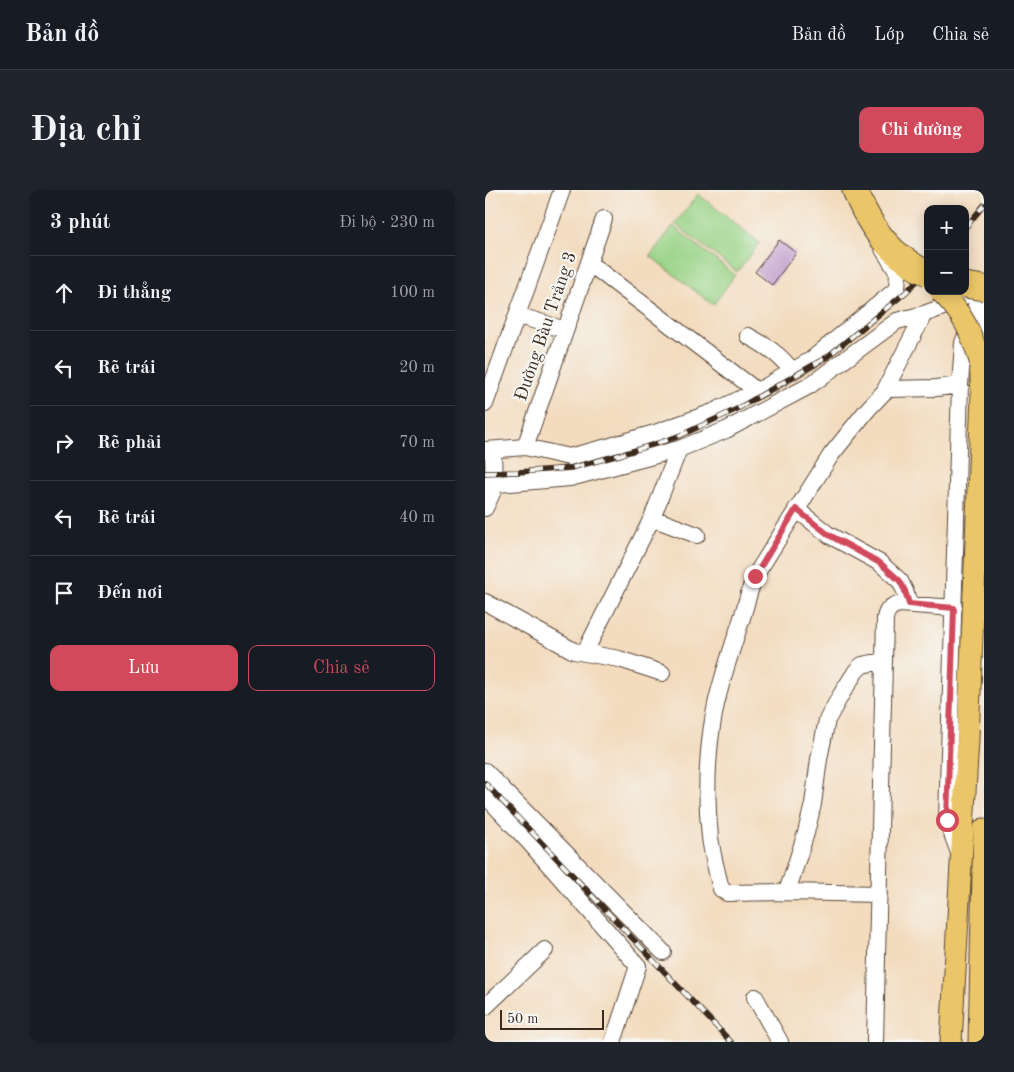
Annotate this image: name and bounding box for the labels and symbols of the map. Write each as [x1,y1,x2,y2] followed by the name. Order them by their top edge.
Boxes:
[512,249,580,403] street label: Đường Bàu Trảng 3
[744,565,767,588] route end
[936,809,959,832] route start
[500,1007,604,1030] scale bar

